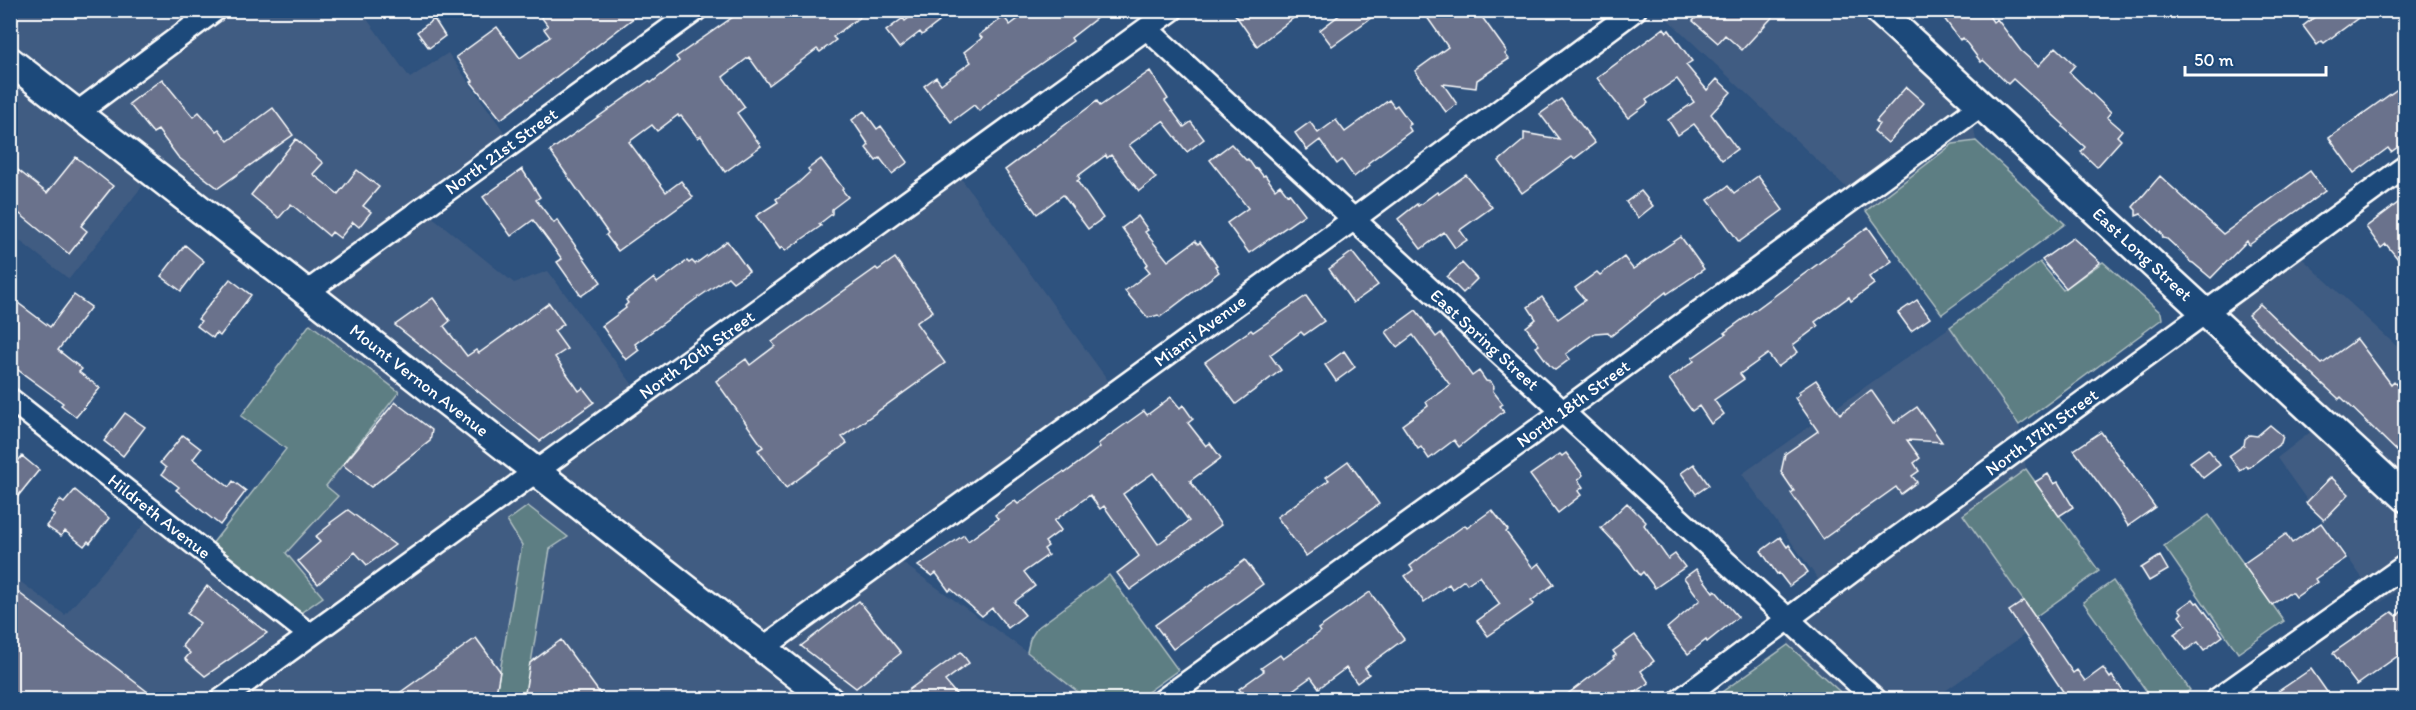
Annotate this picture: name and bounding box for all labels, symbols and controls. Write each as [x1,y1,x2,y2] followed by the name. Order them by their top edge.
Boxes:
[2185,39,2326,77] scale bar
[2194,49,2234,71] text: 50 m
[441,103,562,199] street label: North 21st Street
[2088,203,2197,306] street label: East Long Street
[1426,284,1544,396] street label: East Spring Street
[1150,290,1250,372] street label: Miami Avenue
[635,305,759,404] street label: North 20th Street
[345,319,493,441] street label: Mount Vernon Avenue
[1512,355,1634,452] street label: North 18th Street
[1981,384,2102,481] street label: North 17th Street
[103,469,215,564] street label: Hildreth Avenue

